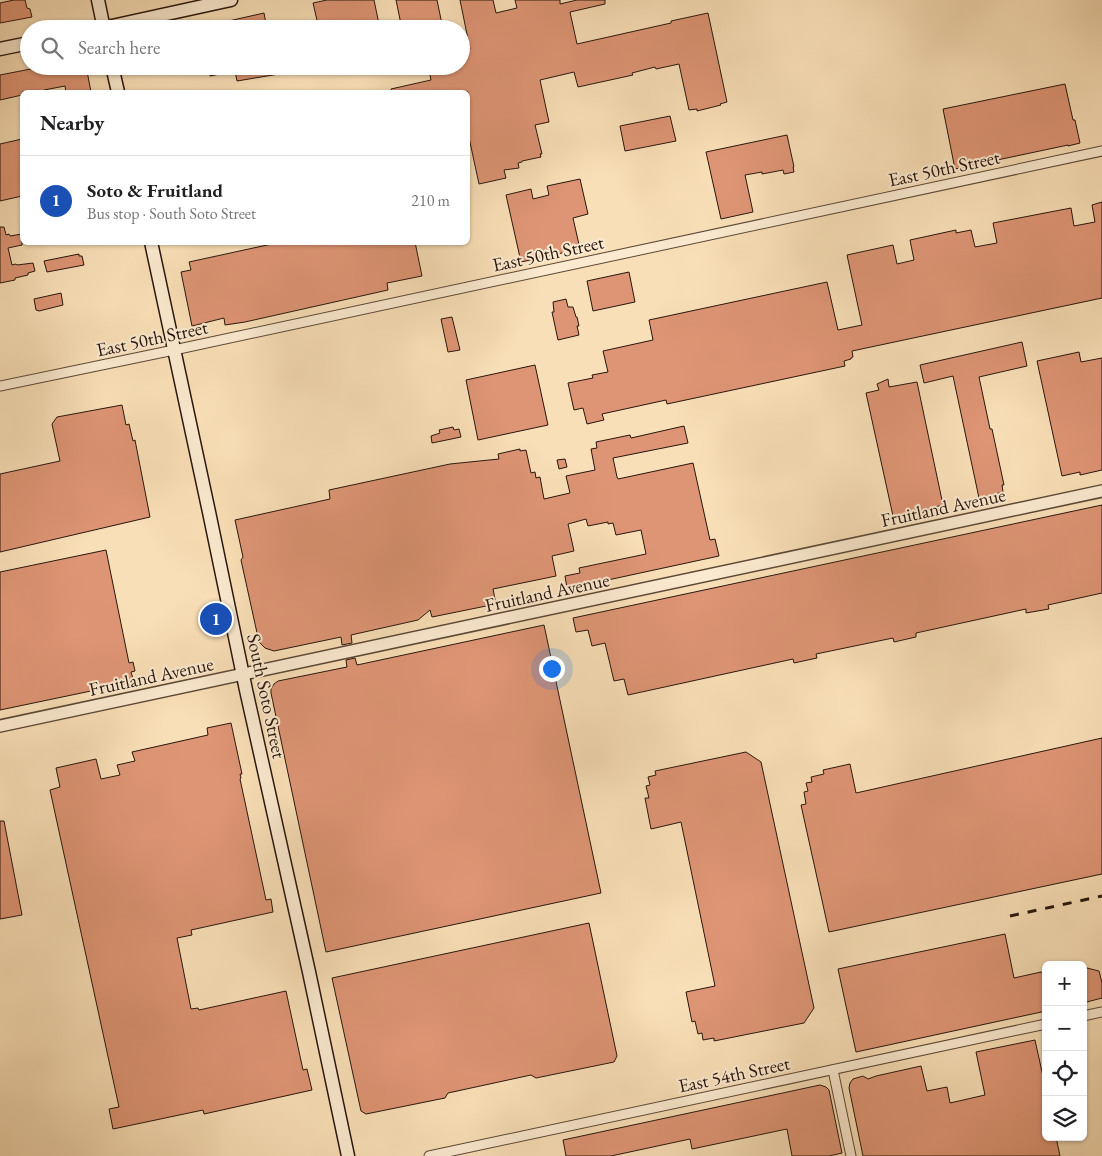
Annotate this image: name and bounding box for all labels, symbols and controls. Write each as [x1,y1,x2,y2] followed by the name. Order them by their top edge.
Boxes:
[20,20,470,75] search box
[38,34,66,62] icon: search
[78,35,160,60] text: Search here
[40,109,104,136] text: Nearby
[886,144,1002,192] street label: East 50th Street
[87,178,223,203] text: Soto & Fruitland
[52,190,60,211] text: 1
[411,190,450,211] text: 210 m
[87,203,256,224] text: Bus stop · South Soto Street
[490,229,606,277] street label: East 50th Street
[94,314,210,362] street label: East 50th Street
[878,482,1008,533] street label: Fruitland Avenue
[482,567,612,618] street label: Fruitland Avenue
[200,600,232,638] pin: 1
[241,631,292,761] street label: South Soto Street
[86,651,216,702] street label: Fruitland Avenue
[539,656,565,682] your location
[1042,961,1087,1141] map controls
[1042,961,1087,1006] button: +
[1042,1006,1087,1051] button: −
[676,1050,792,1098] street label: East 54th Street
[1042,1051,1087,1096] button: locate
[1042,1096,1087,1141] button: layers

